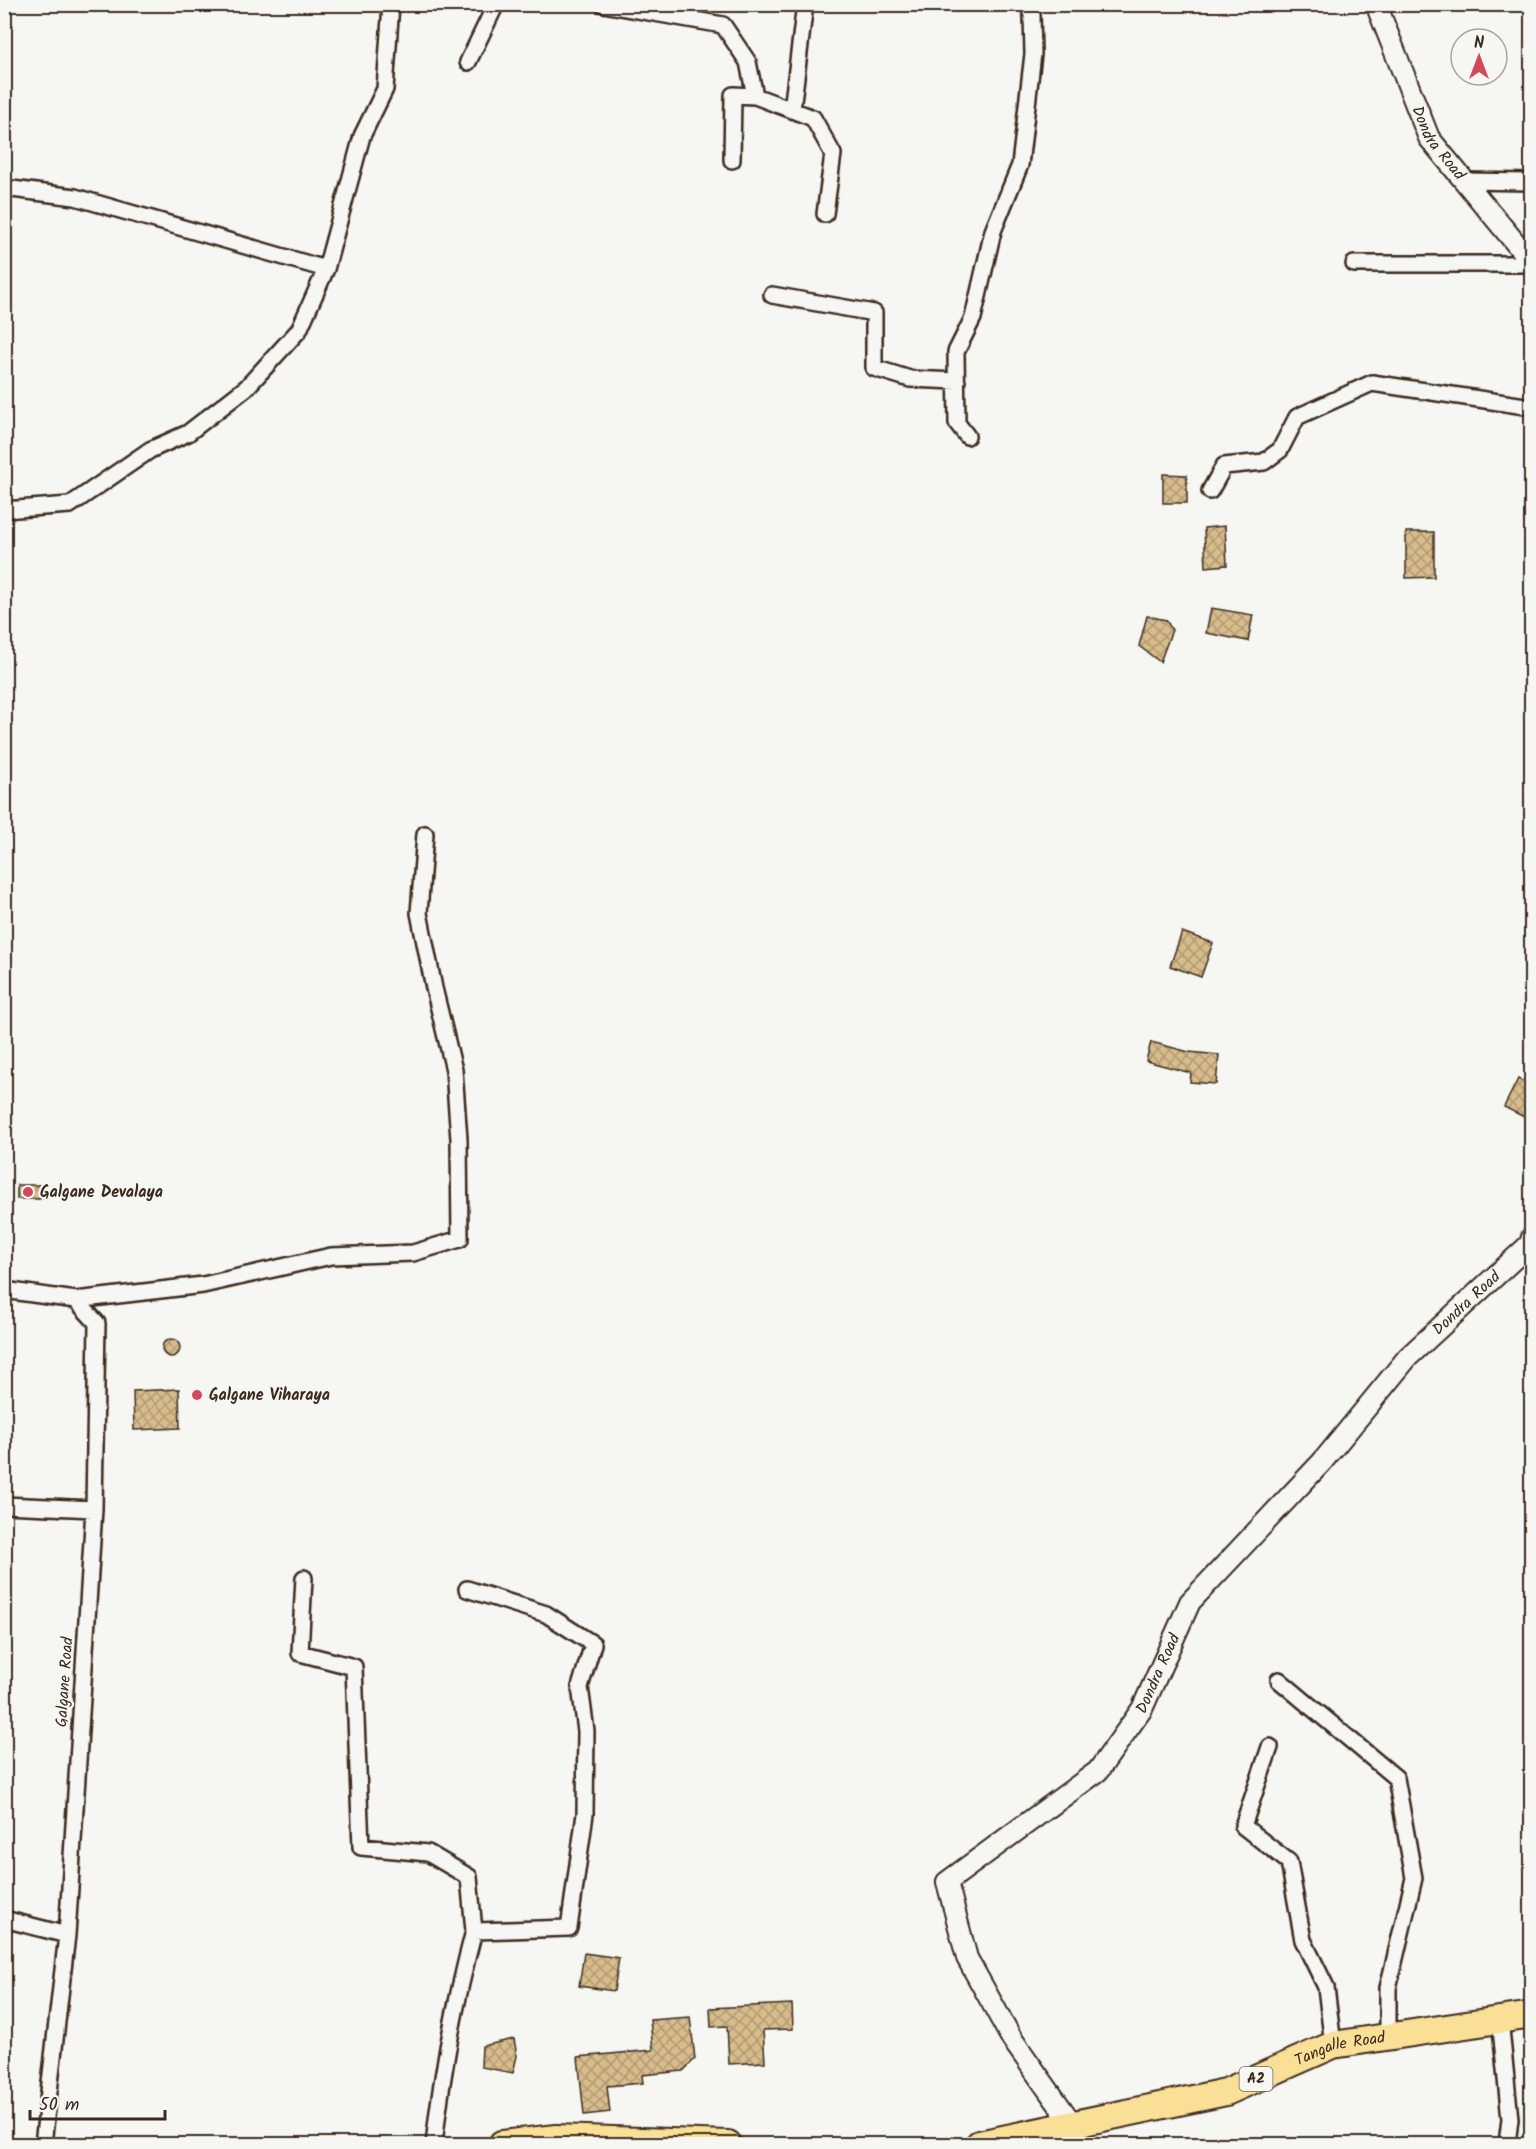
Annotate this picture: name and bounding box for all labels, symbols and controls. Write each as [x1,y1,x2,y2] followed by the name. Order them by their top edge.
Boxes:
[1449,27,1509,87] north arrow
[1474,31,1484,56] text: N
[1405,102,1472,187] street label: Dondra Road
[40,1180,163,1205] place label: Galgane Devalaya
[21,1185,35,1199] marker: Galgane Devalaya
[1426,1264,1507,1341] street label: Dondra Road
[209,1383,330,1408] place label: Galgane Viharaya
[190,1388,204,1402] marker: Galgane Viharaya
[1129,1629,1187,1718] street label: Dondra Road
[49,1635,81,1728] street label: Galgane Road
[1290,2025,1388,2073] street label: Tangalle Road
[1240,2067,1272,2091] road number: A2
[30,2083,165,2121] scale bar
[39,2091,79,2120] text: 50 m

